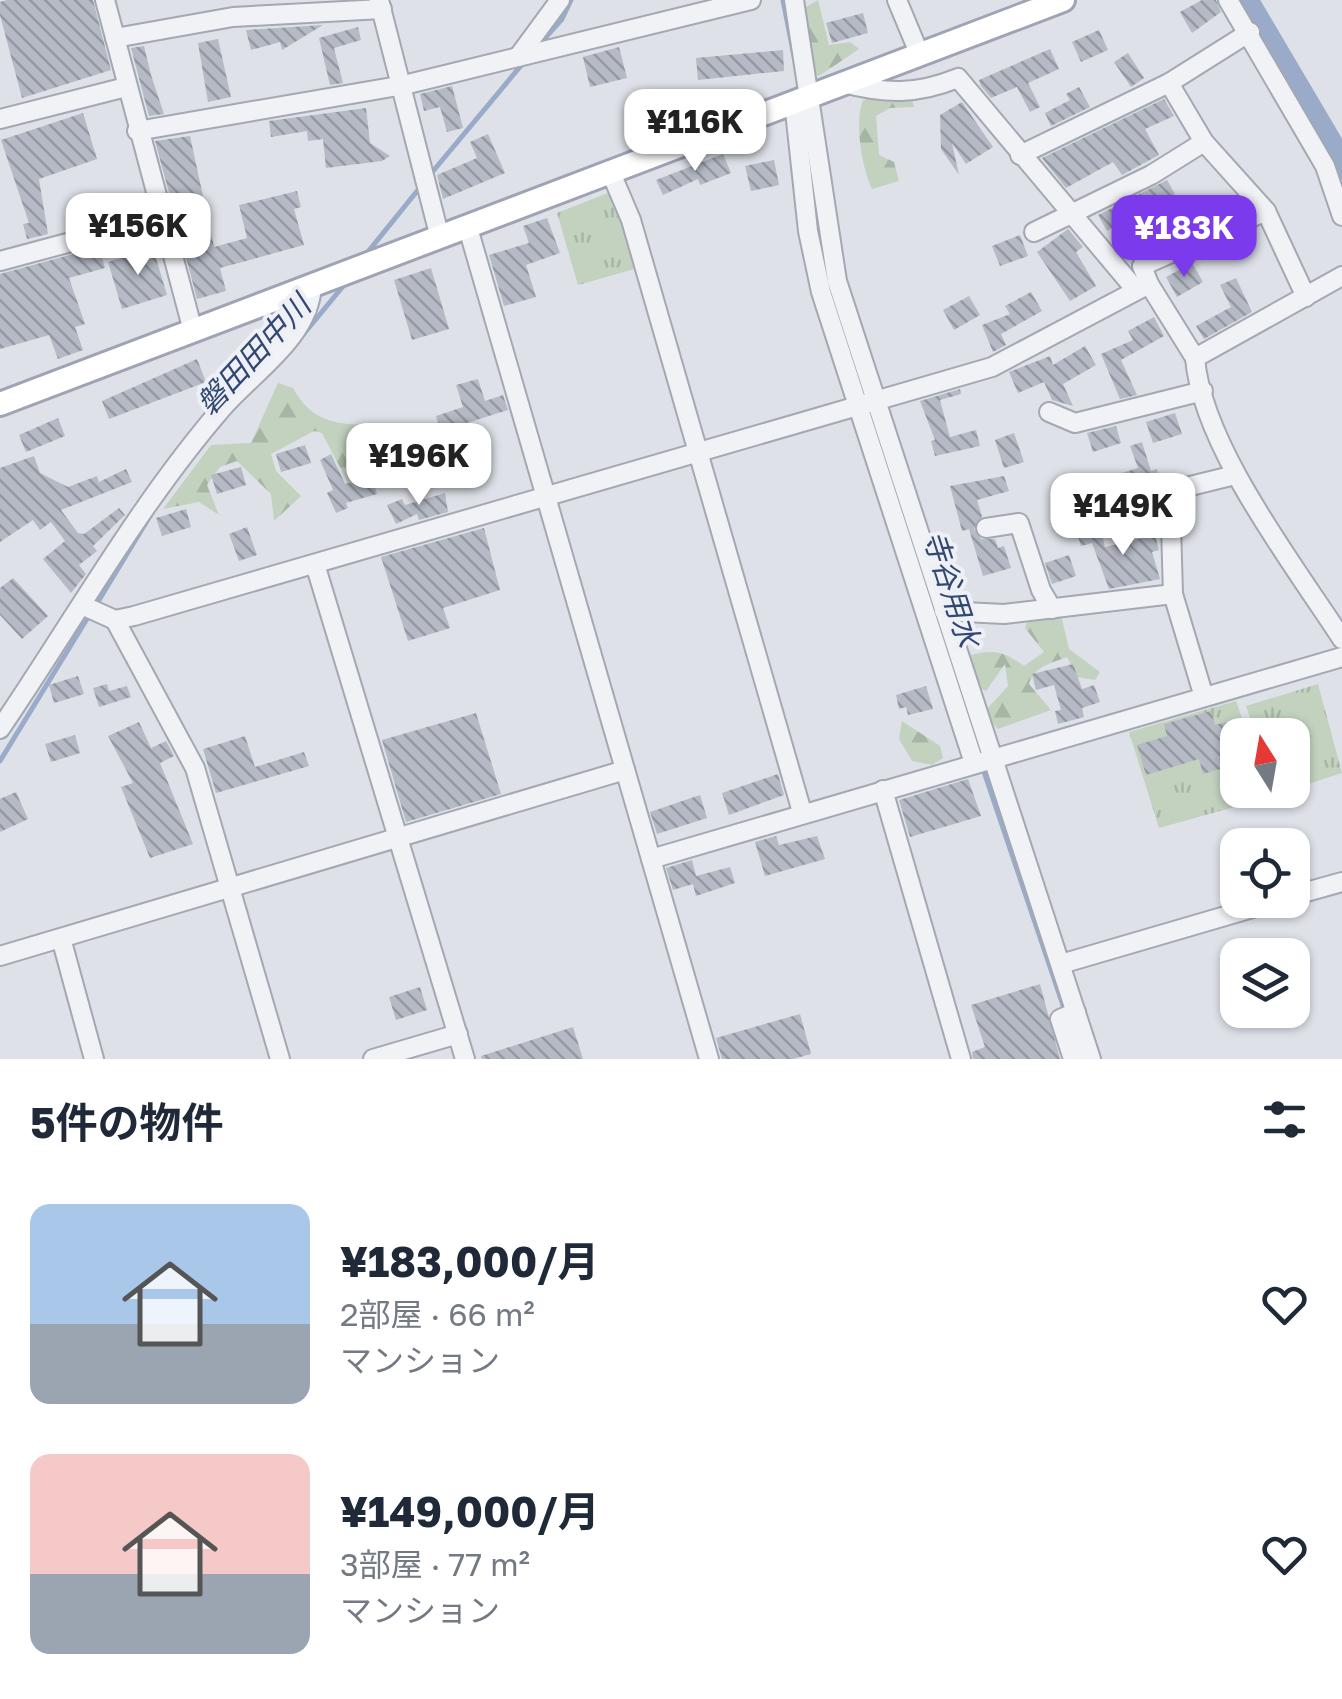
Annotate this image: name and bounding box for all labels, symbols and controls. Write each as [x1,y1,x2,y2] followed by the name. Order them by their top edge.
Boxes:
[625,89,765,174] pin: ¥116K
[646,102,744,140] text: ¥116K
[68,193,208,278] pin: ¥156K
[1114,195,1254,280] pin: ¥183K
[88,206,188,244] text: ¥156K
[1134,208,1234,246] text: ¥183K
[189,285,320,421] water label: 磐田田中川
[349,423,489,508] pin: ¥196K
[368,436,470,474] text: ¥196K
[1053,473,1193,558] pin: ¥149K
[1072,486,1174,524] text: ¥149K
[916,526,989,654] water label: 寺谷用水
[1220,718,1310,808] north arrow
[1220,718,1310,1028] map controls
[1220,828,1310,918] button: locate
[1220,938,1310,1028] button: layers
[1257,1092,1312,1147] icon: filters
[30,1097,224,1147] text: 5件の物件
[340,1236,599,1286] text: ¥183,000/月
[110,1244,230,1364] icon: home
[1257,1277,1312,1332] icon: heart
[340,1295,535,1333] text: 2部屋 · 66 m²
[340,1341,500,1379] text: マンション
[340,1486,600,1536] text: ¥149,000/月
[110,1494,230,1614] icon: home
[1257,1527,1312,1582] icon: heart
[340,1545,530,1583] text: 3部屋 · 77 m²
[340,1591,500,1629] text: マンション

